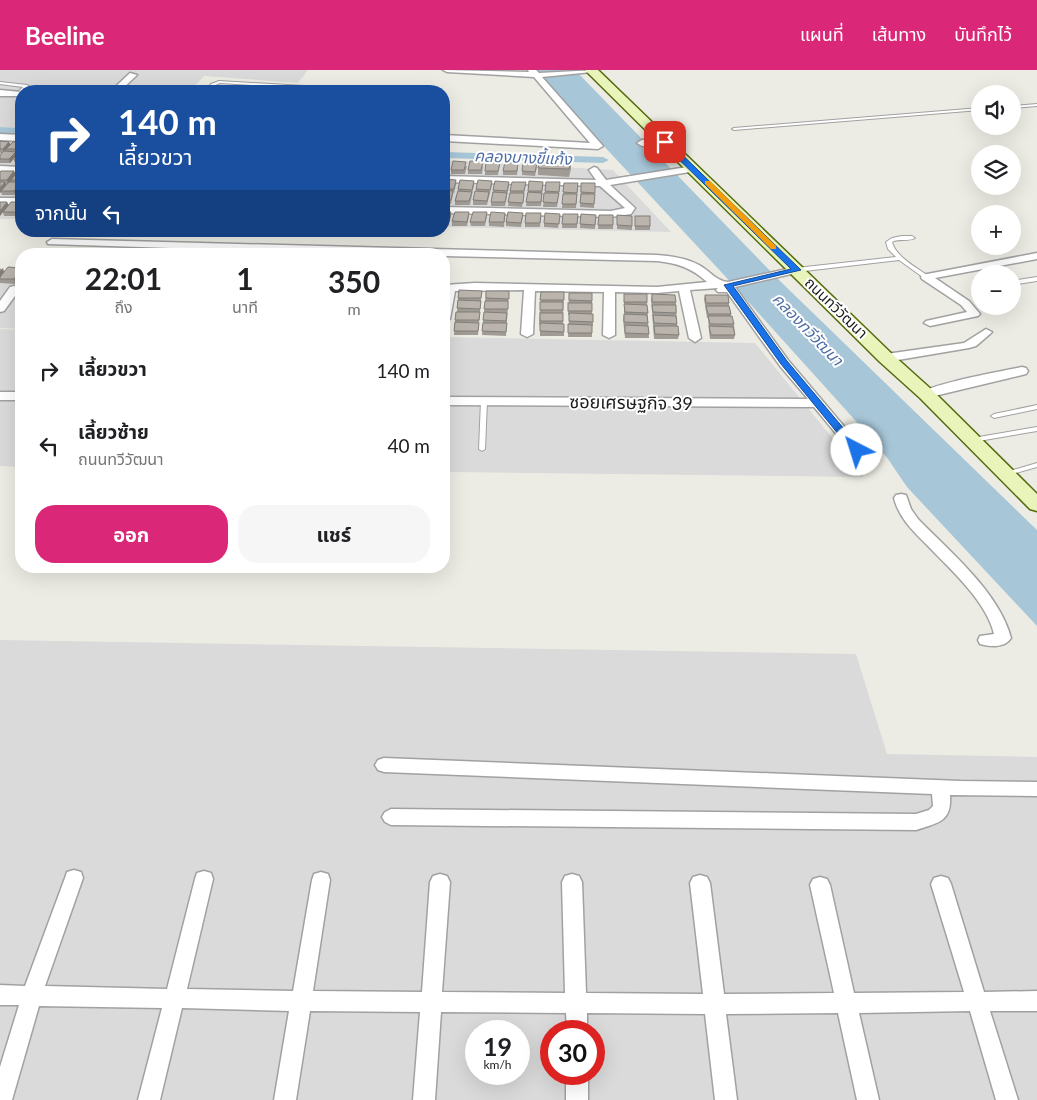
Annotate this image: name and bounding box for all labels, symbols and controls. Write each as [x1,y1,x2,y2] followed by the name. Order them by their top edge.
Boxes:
[25,21,105,50] text: Beeline
[800,23,844,45] text: แผนที่
[872,23,926,45] text: เส้นทาง
[954,23,1012,45] text: บันทึกไว้
[971,85,1021,315] map controls
[971,85,1021,135] button: sound
[118,100,217,142] text: 140 m
[35,105,100,170] icon: right
[644,121,686,163] pin
[651,128,679,156] icon: arrive
[118,143,193,170] text: เลี้ยวขวา
[474,144,574,168] water label: คลองบางขี้แก้ง
[971,145,1021,195] button: layers
[98,200,126,228] icon: left
[35,201,88,224] text: จากนั้น
[971,205,1021,255] button: +
[85,260,162,296] text: 22:01
[236,260,254,296] text: 1
[328,263,380,299] text: 350
[971,265,1021,315] button: −
[802,273,872,342] street label: ถนนทวีวัฒนา
[769,289,849,370] water label: คลองทวีวัฒนา
[114,297,133,316] text: ถึง
[232,297,258,316] text: นาที
[347,299,361,318] text: m
[35,357,63,385] icon: right
[78,357,147,380] text: เลี้ยวขวา
[376,359,430,382] text: 140 m
[569,390,693,414] street label: ซอยเศรษฐกิจ 39
[78,420,149,443] text: เลี้ยวซ้าย
[830,423,882,475] position arrow
[35,432,63,460] icon: left
[387,434,430,457] text: 40 m
[78,449,164,468] text: ถนนทวีวัฒนา
[35,505,228,563] button: ออก
[238,505,430,563] button: แชร์
[540,1020,605,1085] speed limit sign: 30
[483,1031,512,1061] text: 19
[483,1057,512,1072] text: km/h

